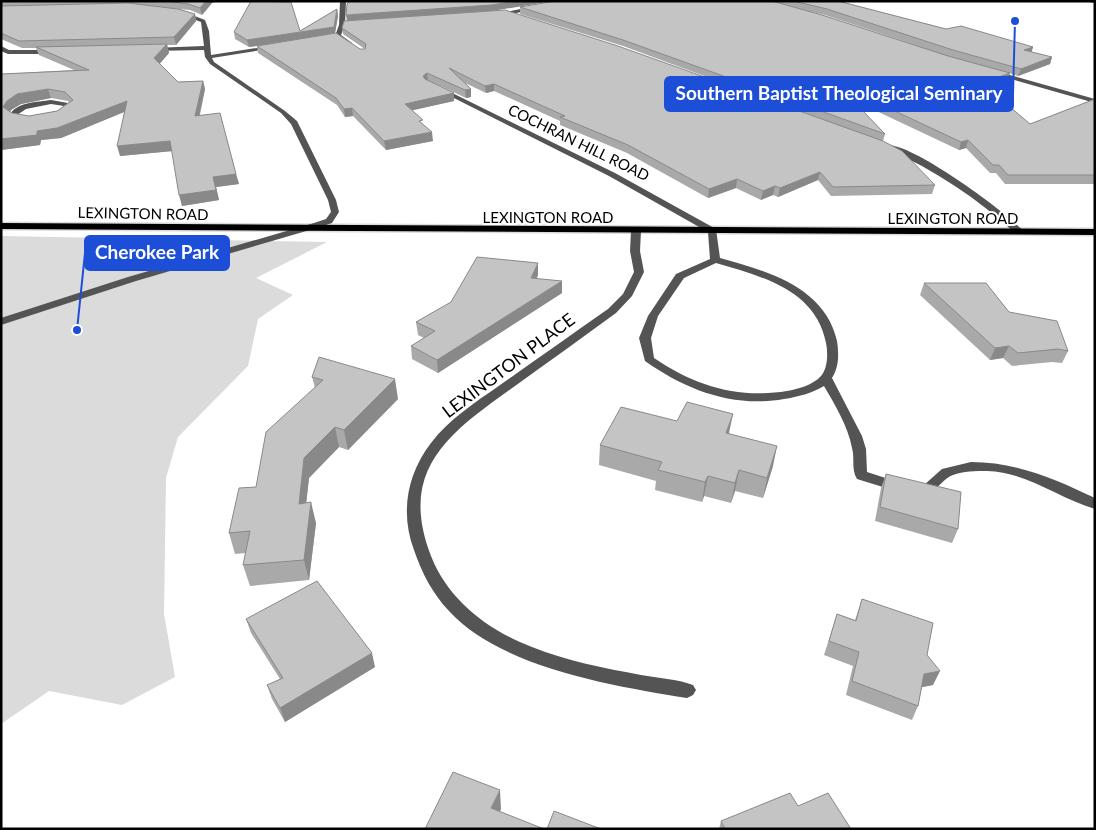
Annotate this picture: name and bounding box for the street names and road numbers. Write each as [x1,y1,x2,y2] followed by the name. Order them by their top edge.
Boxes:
[505,100,653,184] street label: COCHRAN HILL ROAD
[77,203,209,223] street label: LEXINGTON ROAD
[483,208,613,226] street label: LEXINGTON ROAD
[888,209,1018,227] street label: LEXINGTON ROAD
[437,308,579,422] street label: LEXINGTON PLACE

